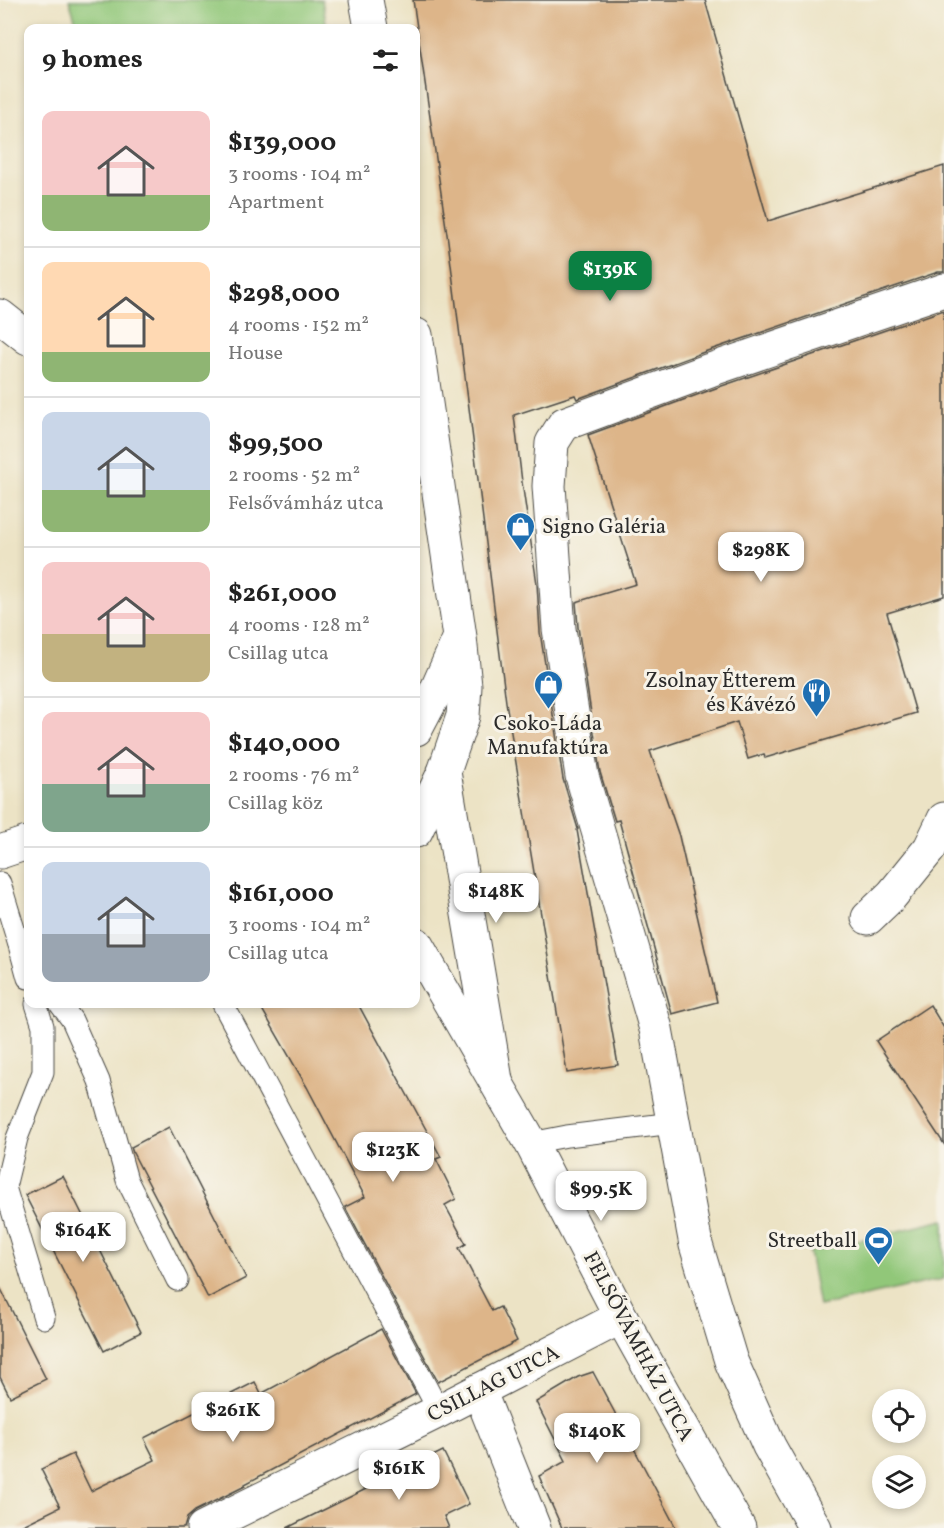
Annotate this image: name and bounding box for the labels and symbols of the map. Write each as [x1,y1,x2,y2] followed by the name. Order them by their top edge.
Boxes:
[568,251,652,302] pin: $139K
[505,510,537,552] shop icon: Signo Galéria
[542,513,666,542] place label: Signo Galéria
[719,532,803,583] pin: $298K
[645,667,796,720] place label: Zsolnay Étterem és Kávézó
[532,668,564,710] shop icon: Csoko-Láda Manufaktúra
[801,676,833,718] restaurant icon: Zsolnay Étterem és Kávézó
[487,710,609,763] place label: Csoko-Láda Manufaktúra
[454,873,538,924] pin: $148K
[351,1132,435,1183] pin: $123K
[552,1171,650,1222] pin: $99.5K
[41,1212,125,1263] pin: $164K
[862,1224,894,1266] sports icon: Streetball
[767,1227,857,1256] place label: Streetball
[575,1247,700,1447] street label: FELSŐVÁMHÁZ UTCA
[423,1339,565,1430] street label: CSILLAG UTCA
[191,1392,275,1443] pin: $261K
[555,1413,639,1464] pin: $140K
[357,1450,441,1501] pin: $161K

